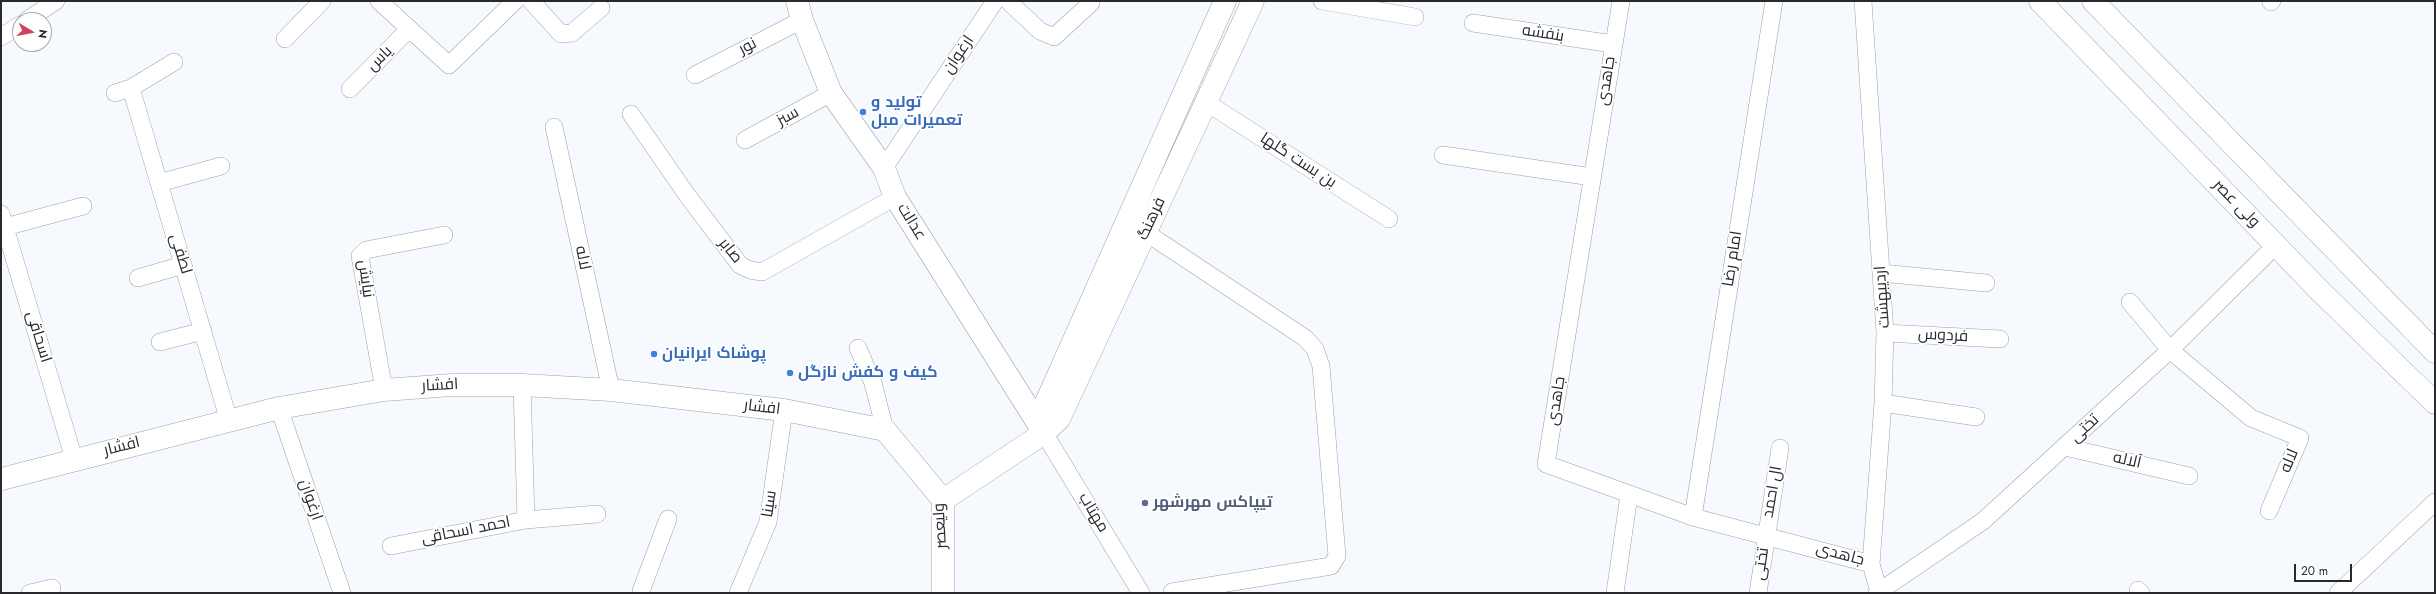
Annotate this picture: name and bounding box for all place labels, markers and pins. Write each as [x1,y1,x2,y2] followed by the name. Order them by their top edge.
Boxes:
[871,93,962,131] place label: تولید و تعمیرات مبل
[858,107,868,117] marker: تولید و تعمیرات مبل
[662,344,766,364] place label: پوشاک ایرانیان
[649,349,659,359] marker: پوشاک ایرانیان
[798,363,938,383] place label: کیف و کفش نازگل
[785,368,795,378] marker: کیف و کفش نازگل
[1153,493,1272,513] place label: تیپاکس مهرشهر
[1140,498,1150,508] marker: تیپاکس مهرشهر

